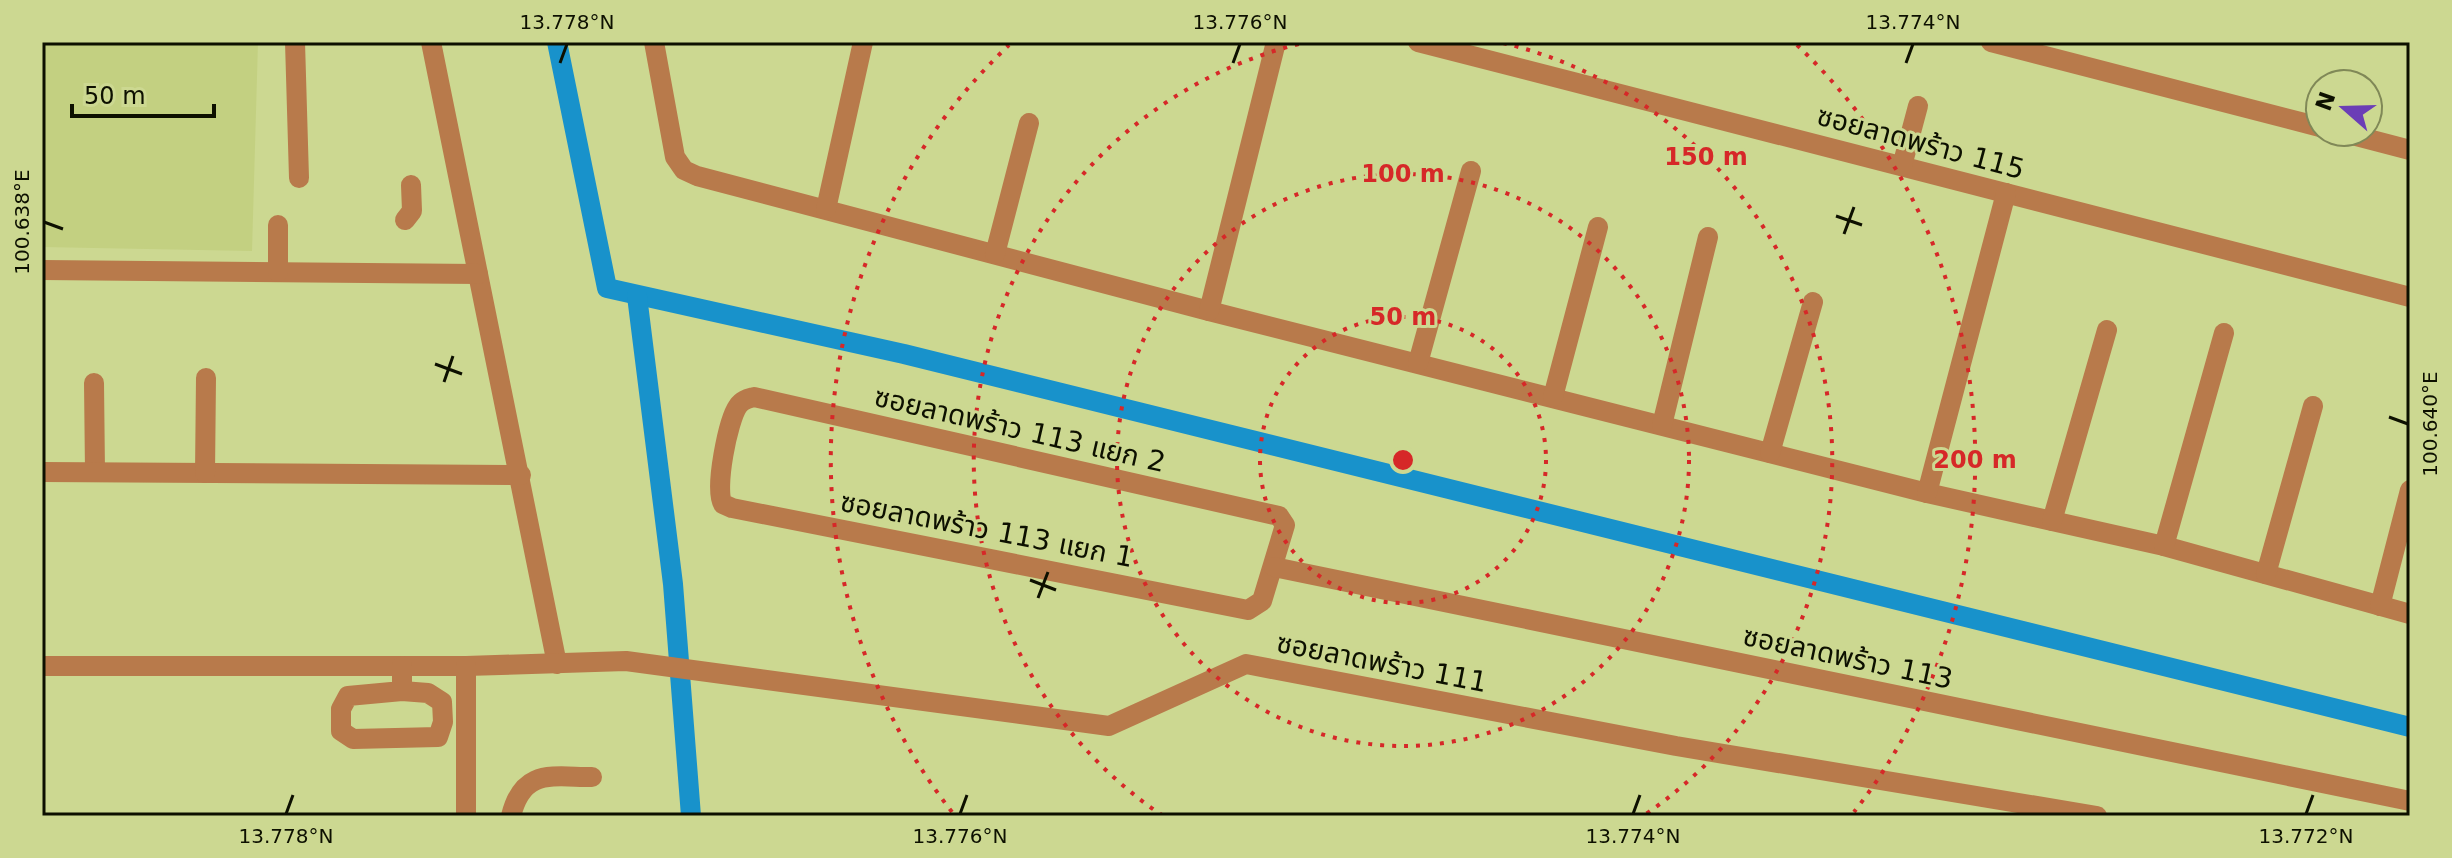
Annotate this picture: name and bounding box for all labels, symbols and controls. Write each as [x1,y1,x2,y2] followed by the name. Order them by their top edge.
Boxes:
[520,10,614,34] text: 13.778°N
[1193,10,1287,34] text: 13.776°N
[1866,10,1960,34] text: 13.774°N
[72,68,214,118] scale bar
[2304,68,2384,148] north arrow
[84,82,146,110] text: 50 m
[2311,88,2341,114] text: N
[1813,99,2028,186] street label: ซอยลาดพร้าว 115
[1664,143,1748,171] text: 150 m
[1361,160,1445,188] text: 100 m
[10,169,34,275] text: 100.638°E
[1370,303,1436,331] text: 50 m
[2418,371,2442,477] text: 100.640°E
[871,380,1169,479] street label: ซอยลาดพร้าว 113 แยก 2
[1389,446,1417,474] centre of rings
[1933,446,2017,474] text: 200 m
[838,485,1136,574] street label: ซอยลาดพร้าว 113 แยก 1
[1740,619,1956,696] street label: ซอยลาดพร้าว 113
[1274,626,1490,699] street label: ซอยลาดพร้าว 111
[239,824,333,848] text: 13.778°N
[913,824,1007,848] text: 13.776°N
[1586,824,1680,848] text: 13.774°N
[2259,824,2353,848] text: 13.772°N

